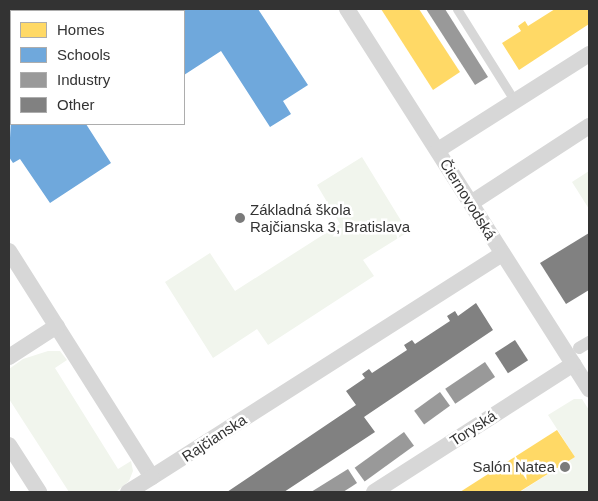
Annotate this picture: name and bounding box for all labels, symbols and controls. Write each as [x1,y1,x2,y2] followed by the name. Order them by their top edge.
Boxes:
[10,10,185,125] legend
[57,21,105,38] text: Homes
[57,46,110,63] text: Schools
[57,71,110,88] text: Industry
[57,96,95,113] text: Other
[436,155,500,243] street label: Čiernovodská
[250,200,410,235] place label: Základná škola Rajčianska 3, Bratislava
[234,212,246,224] marker: Základná škola Rajčianska 3, Bratislava
[446,406,500,450] street label: Toryská
[178,410,250,466] street label: Rajčianska
[472,458,555,476] place label: Salón Natea
[559,461,571,473] marker: Salón Natea

